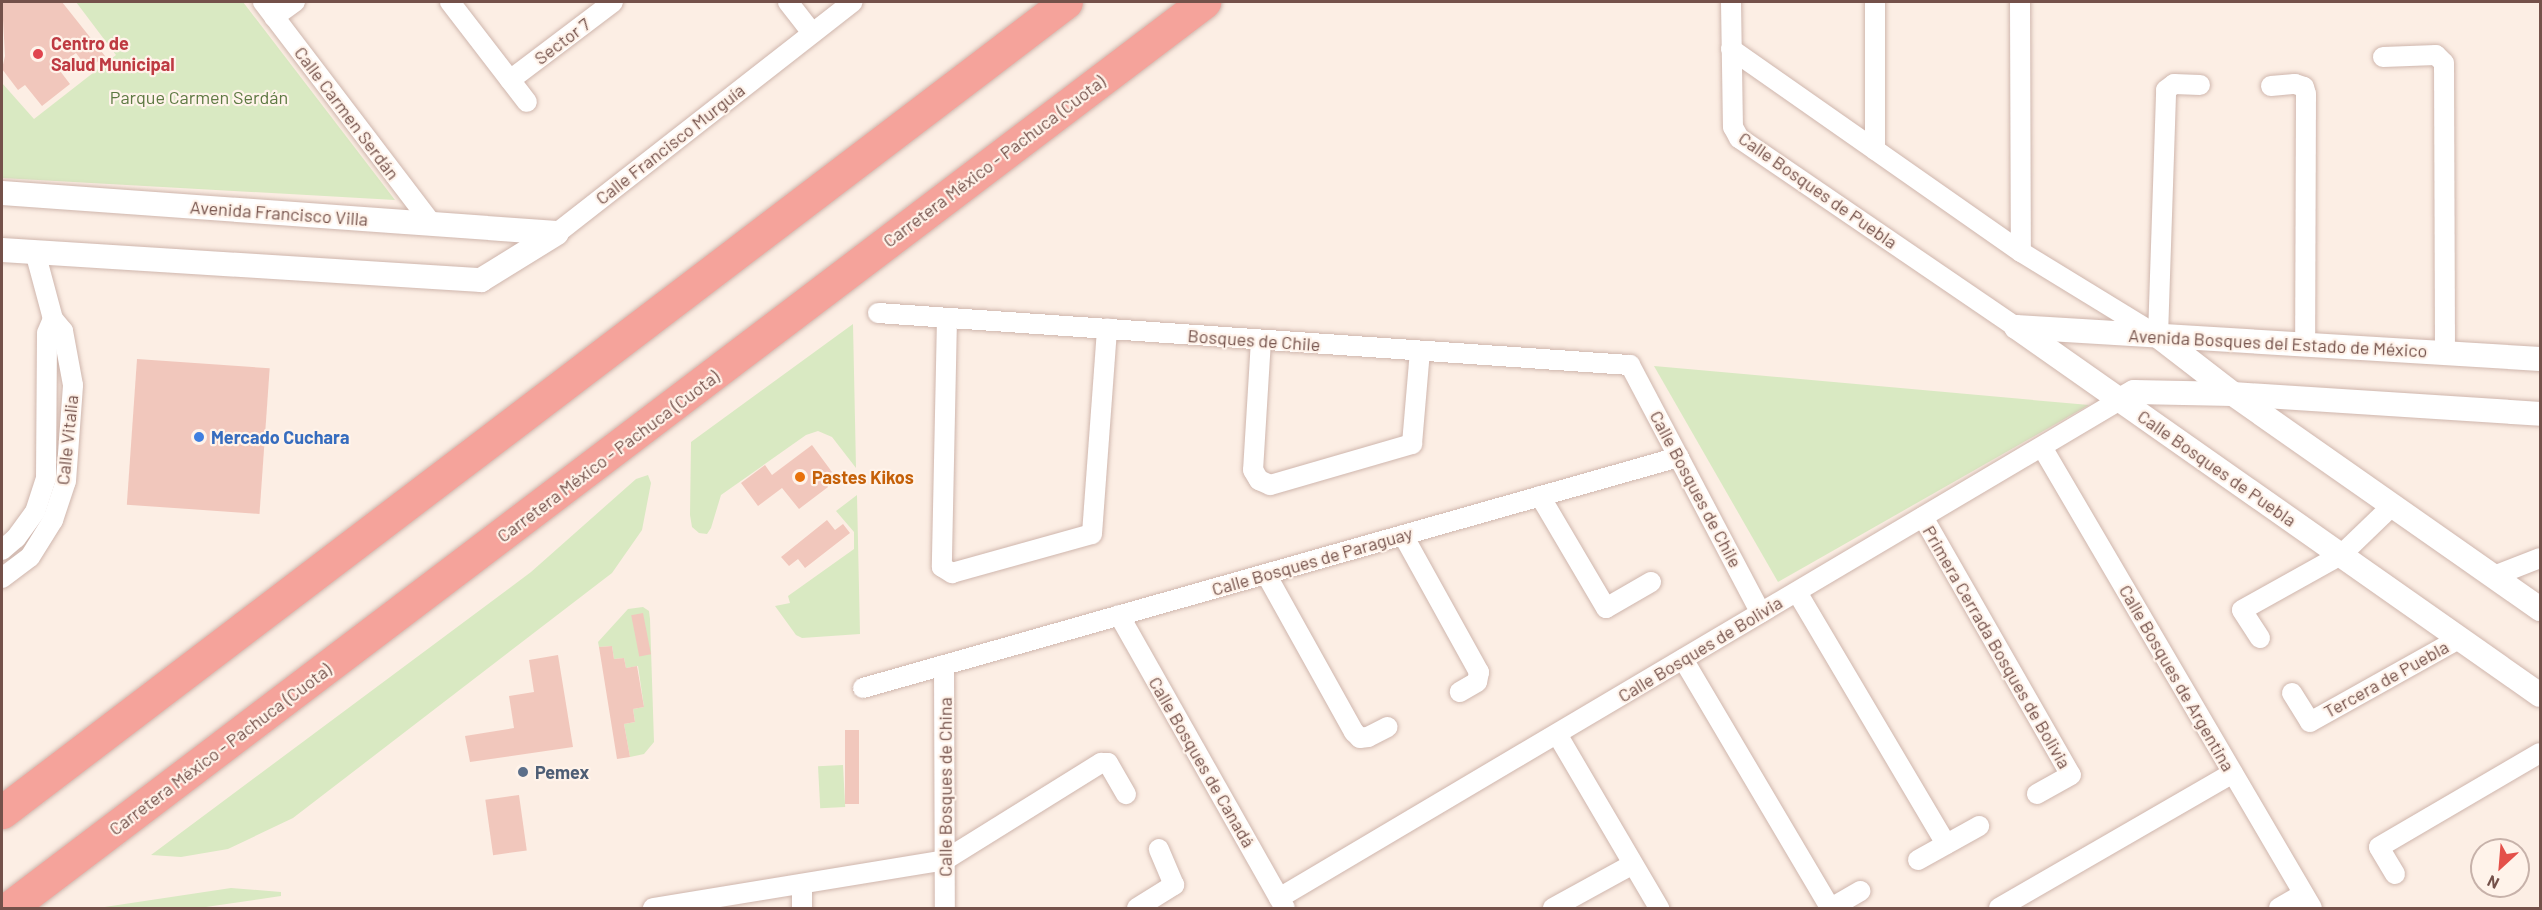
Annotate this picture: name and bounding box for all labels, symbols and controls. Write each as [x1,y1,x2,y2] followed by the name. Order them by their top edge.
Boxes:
[530,13,594,69] street label: Sector 7
[51,33,175,76] place label: Centro de Salud Municipal
[290,42,404,184] street label: Calle Carmen Serdán
[29,45,47,63] marker: Centro de Salud Municipal
[879,70,1109,252] street label: Carretera México - Pachuca (Cuota)
[591,79,749,209] street label: Calle Francisco Murguía
[110,86,288,108] park label: Parque Carmen Serdán
[1735,127,1901,253] street label: Calle Bosques de Puebla
[189,196,369,230] street label: Avenida Francisco Villa
[2128,324,2428,362] street label: Avenida Bosques del Estado de México
[1187,325,1321,355] street label: Bosques de Chile
[493,365,723,547] street label: Carretera México - Pachuca (Cuota)
[52,394,82,486] street label: Calle Vitalia
[2134,405,2300,531] street label: Calle Bosques de Puebla
[1646,407,1746,571] street label: Calle Bosques de Chile
[211,426,349,448] place label: Mercado Cuchara
[192,430,206,444] marker: Mercado Cuchara
[812,466,914,488] place label: Pastes Kikos
[793,470,807,484] marker: Pastes Kikos
[1209,522,1415,600] street label: Calle Bosques de Paraguay
[1918,522,2076,772] street label: Primera Cerrada Bosques de Bolivia
[2115,581,2239,775] street label: Calle Bosques de Argentina
[1614,591,1786,707] street label: Calle Bosques de Bolivia
[2320,636,2452,722] street label: Tercera de Puebla
[105,658,335,840] street label: Carretera México - Pachuca (Cuota)
[1144,673,1260,851] street label: Calle Bosques de Canadá
[934,697,956,877] street label: Calle Bosques de China
[535,761,589,783] place label: Pemex
[516,765,530,779] marker: Pemex
[2470,838,2530,898] north arrow
[2484,872,2502,894] text: N

